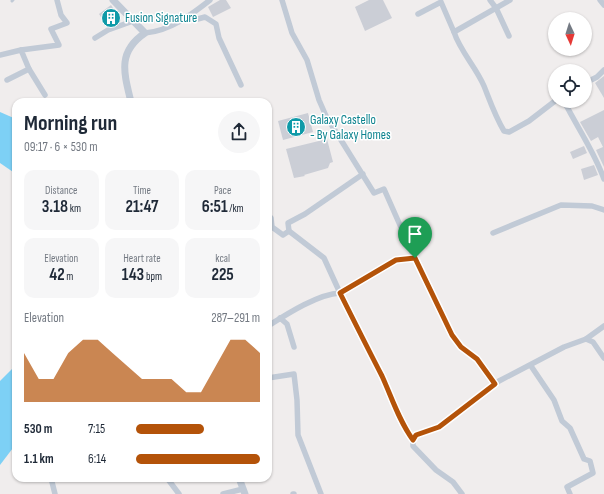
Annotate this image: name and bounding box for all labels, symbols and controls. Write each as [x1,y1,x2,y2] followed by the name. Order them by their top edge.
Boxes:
[100,7,122,29] building icon: Fusion Signature
[125,10,197,26] place label: Fusion Signature
[548,12,592,56] north arrow
[548,12,592,108] map controls
[548,64,592,108] button: locate
[24,110,117,137] text: Morning run
[218,111,260,153] button: share
[310,112,391,143] place label: Galaxy Castello - By Galaxy Homes
[285,116,307,138] building icon: Galaxy Castello - By Galaxy Homes
[24,139,98,155] text: 09:17 · 6 × 530 m
[45,184,78,197] text: Distance
[133,184,151,197] text: Time
[214,184,231,197] text: Pace
[42,197,68,217] text: 3.18
[125,197,159,217] text: 21:47
[202,197,228,217] text: 6:51
[68,202,81,215] text: km
[228,202,244,215] text: /km
[398,217,432,258] pin
[404,223,426,245] icon: arrive
[44,252,78,265] text: Elevation
[123,252,161,265] text: Heart rate
[215,252,230,265] text: kcal
[49,265,65,285] text: 42
[122,265,144,285] text: 143
[211,265,234,285] text: 225
[65,270,73,283] text: m
[144,270,162,283] text: bpm
[24,310,64,326] text: Elevation
[211,310,260,326] text: 287–291 m
[24,421,52,437] text: 530 m
[88,421,105,437] text: 7:15
[24,451,54,467] text: 1.1 km
[88,451,106,467] text: 6:14

